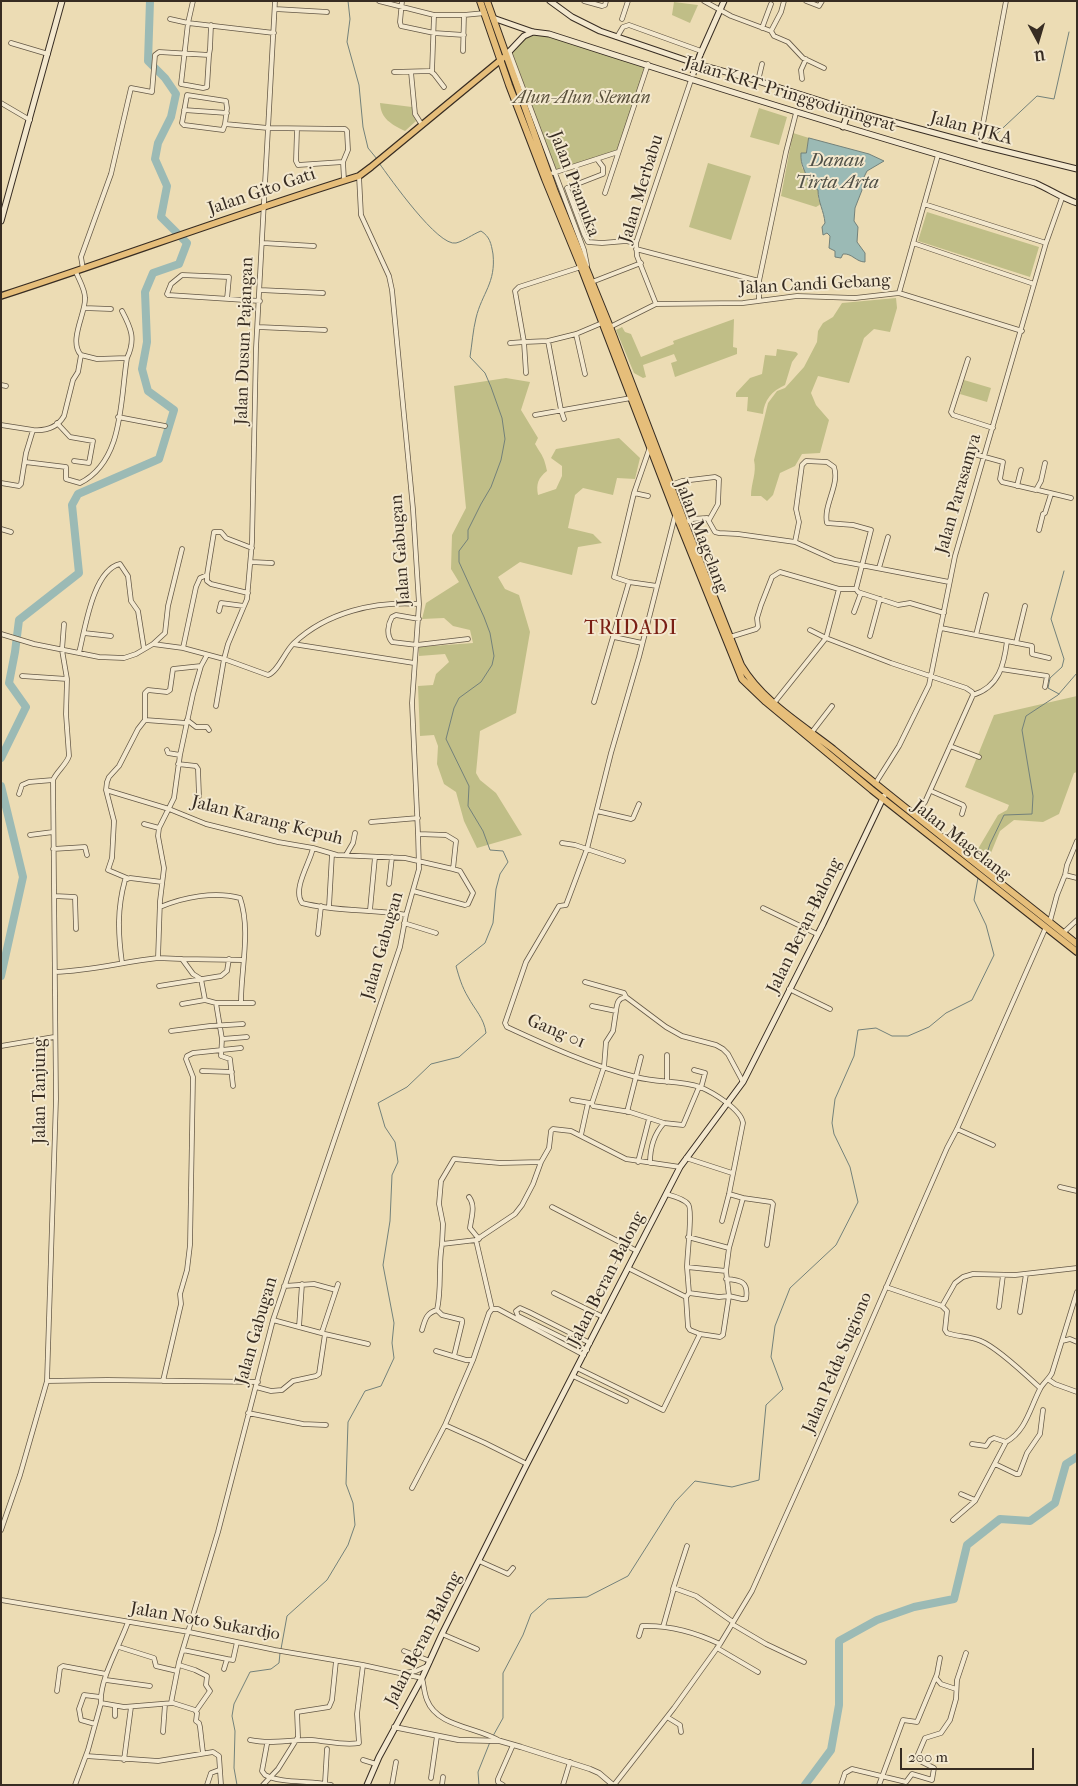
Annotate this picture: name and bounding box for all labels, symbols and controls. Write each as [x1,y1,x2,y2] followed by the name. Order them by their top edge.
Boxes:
[1013,15,1063,65] north arrow
[1033,46,1046,64] text: U
[682,53,898,137] street label: Jalan KRT Pringgodiningrat
[514,88,650,110] park label: Alun-Alun Sleman
[927,108,1015,150] street label: Jalan PJKA
[544,128,604,240] street label: Jalan Pramuka
[615,132,669,246] street label: Jalan Merbabu
[795,150,879,194] water label: Danau Tirta Arta
[205,163,319,221] street label: Jalan Gito Gati
[231,257,259,425] street label: Jalan Dusun Pajangan
[739,270,891,300] street label: Jalan Candi Gebang
[931,431,987,557] street label: Jalan Parasamya
[670,478,732,596] street label: Jalan Magelang
[386,494,416,606] street label: Jalan Gabugan
[583,617,679,641] district label: TRIDADI
[189,792,345,850] street label: Jalan Karang Kepuh
[907,796,1015,886] street label: Jalan Magelang
[763,855,847,997] street label: Jalan Beran-Balong
[357,890,409,1002] street label: Jalan Gabugan
[524,1010,588,1054] street label: Gang 01
[30,1038,52,1144] street label: Jalan Tanjung
[564,1208,650,1350] street label: Jalan Beran-Balong
[231,1275,283,1387] street label: Jalan Gabugan
[799,1289,877,1437] street label: Jalan Pelda Sugiono
[381,1568,467,1710] street label: Jalan Beran-Balong
[128,1598,282,1646] street label: Jalan Noto Sukardjo
[903,1738,1037,1770] scale bar
[908,1748,948,1766] text: 200 m

